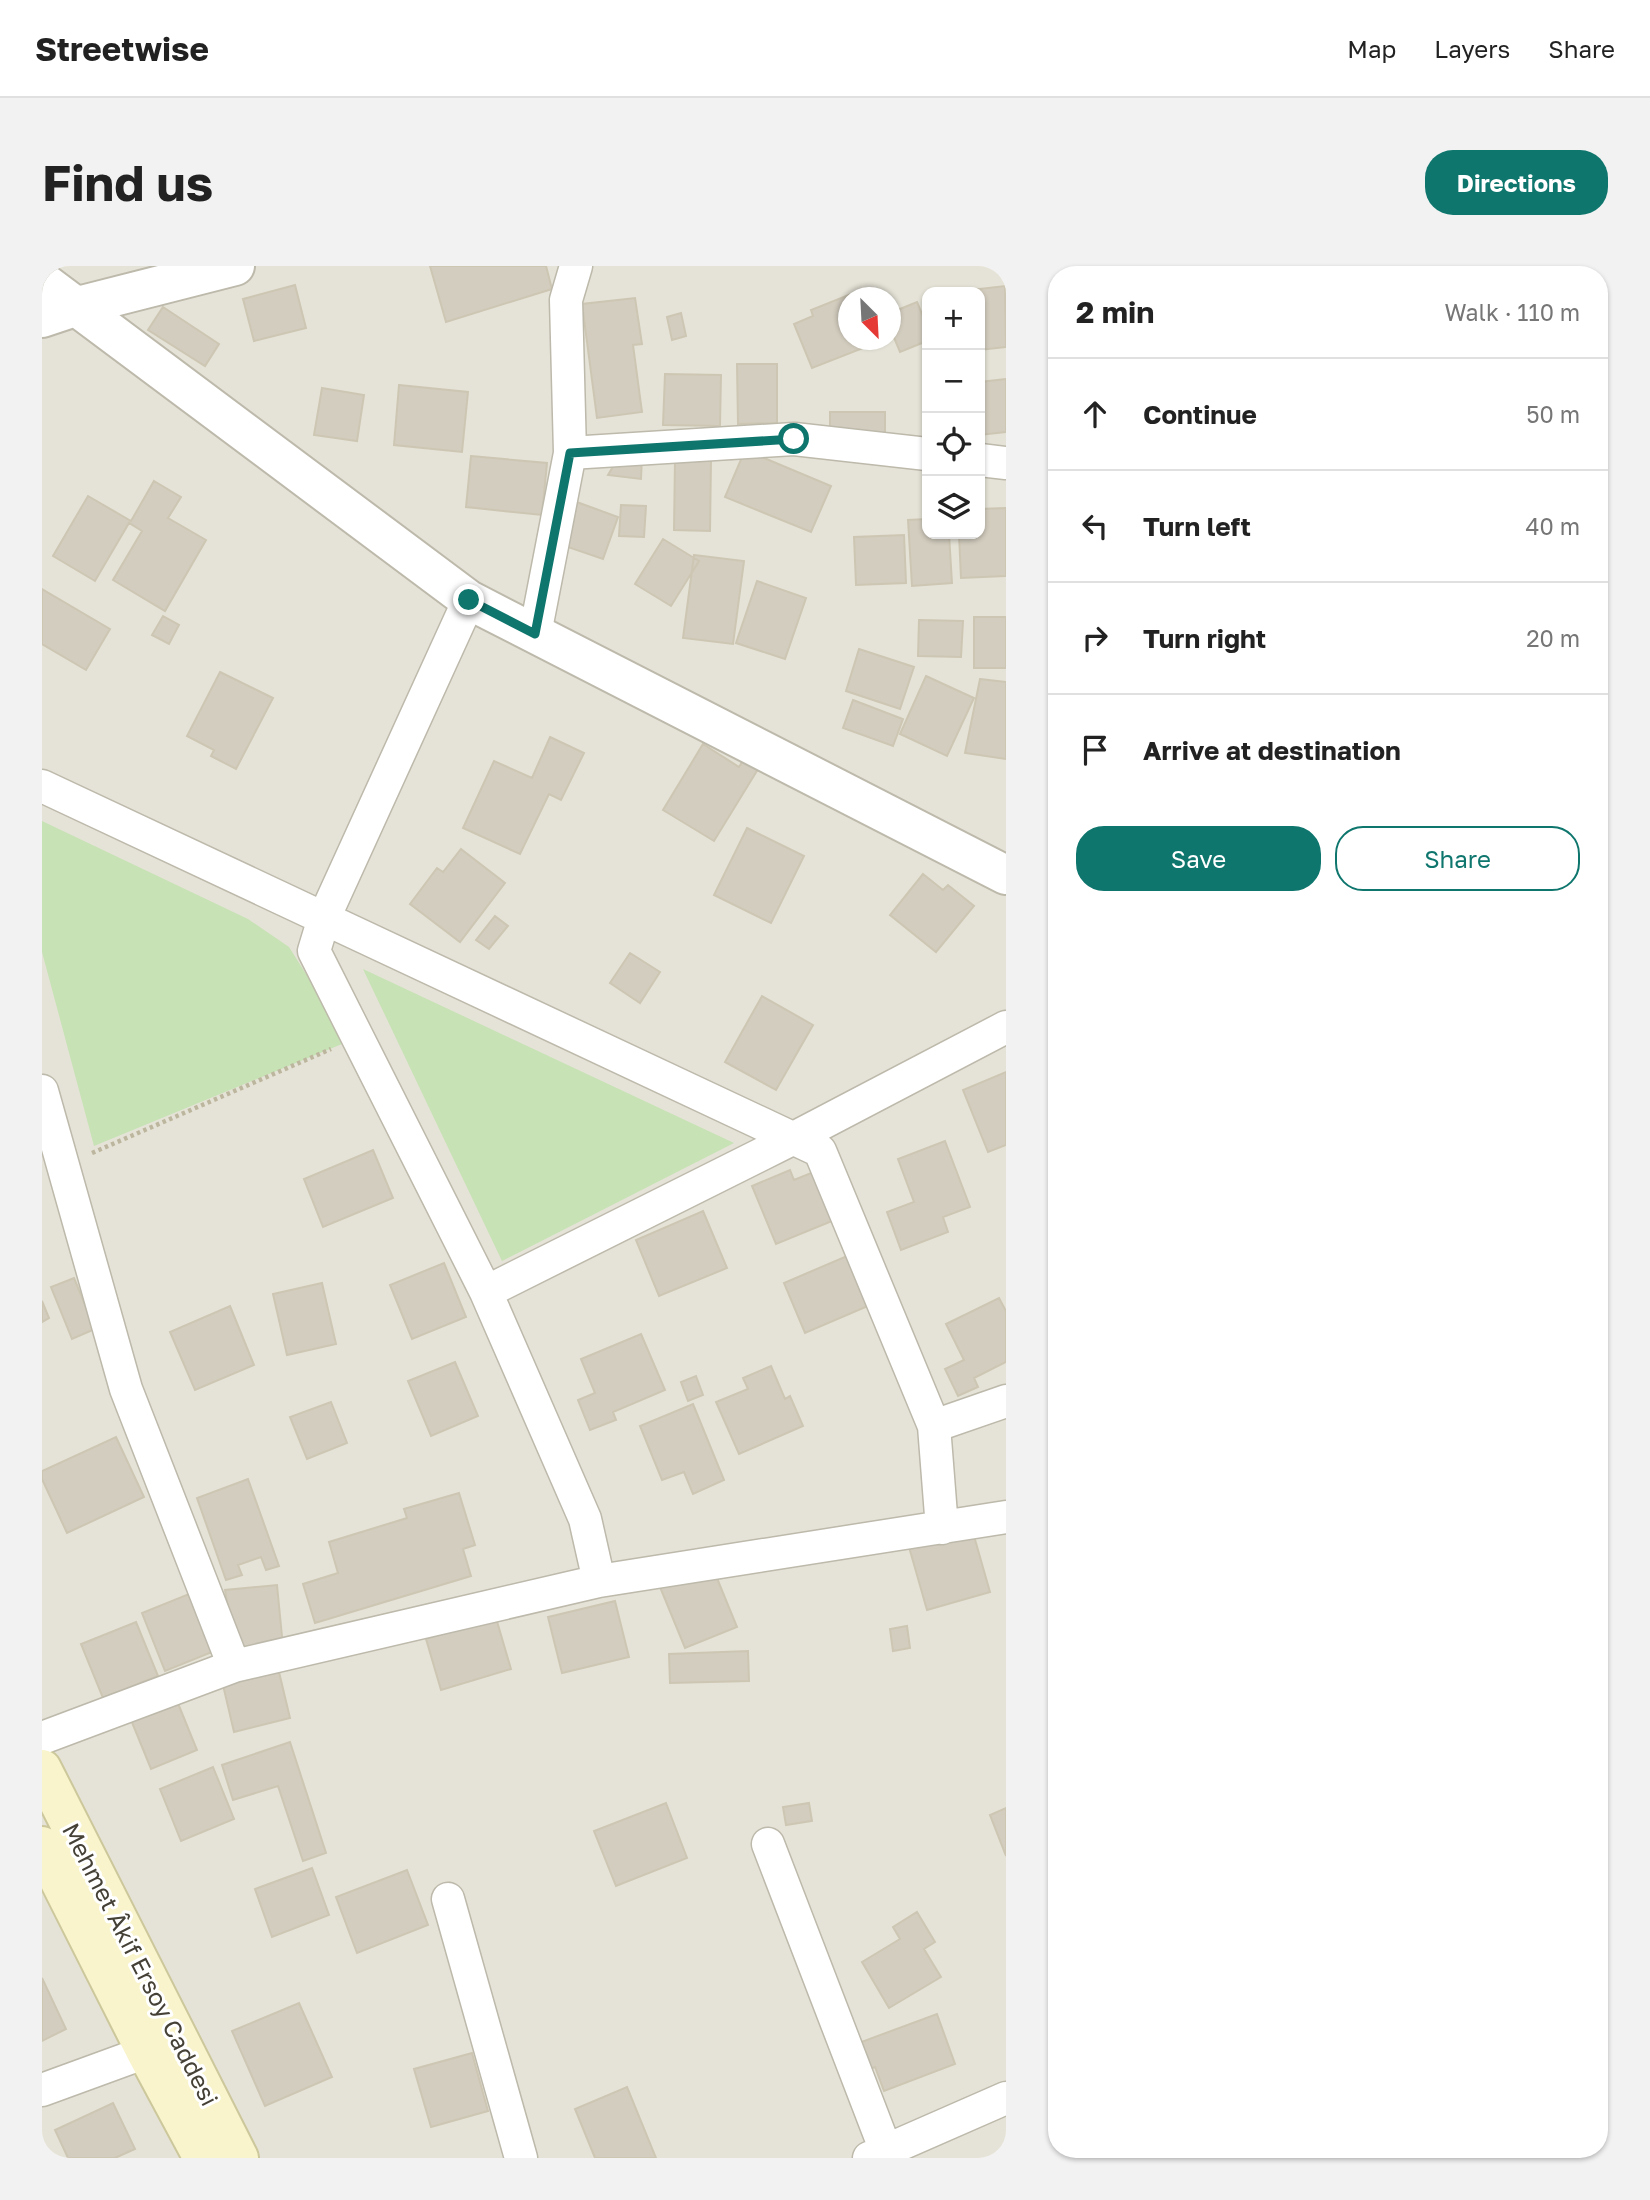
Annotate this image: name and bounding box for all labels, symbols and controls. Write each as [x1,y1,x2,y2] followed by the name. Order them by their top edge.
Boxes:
[35,29,209,68] text: Streetwise
[1347,34,1396,63] text: Map
[1434,34,1510,63] text: Layers
[1548,34,1615,63] text: Share
[1425,150,1608,215] button: Directions
[42,153,213,212] text: Find us
[838,287,901,350] north arrow
[922,287,985,539] map controls
[922,287,985,350] button: +
[1076,294,1154,330] text: 2 min
[1444,298,1580,326] text: Walk · 110 m
[922,350,985,413] button: −
[1076,395,1114,433] icon: ahead
[1143,399,1257,430] text: Continue
[1526,400,1580,428] text: 50 m
[922,413,985,476] button: locate
[778,423,809,454] route start
[922,476,985,539] button: layers
[1076,507,1114,545] icon: left
[1143,511,1251,542] text: Turn left
[1526,512,1580,540] text: 40 m
[453,584,484,615] route end
[1076,619,1114,657] icon: right
[1143,623,1266,654] text: Turn right
[1526,624,1580,652] text: 20 m
[1076,731,1114,769] icon: arrive
[1143,735,1401,766] text: Arrive at destination
[1076,826,1321,891] button: Save
[1335,826,1580,891] button: Share
[57,1818,225,2110] street label: Mehmet Âkif Ersoy Caddesi

